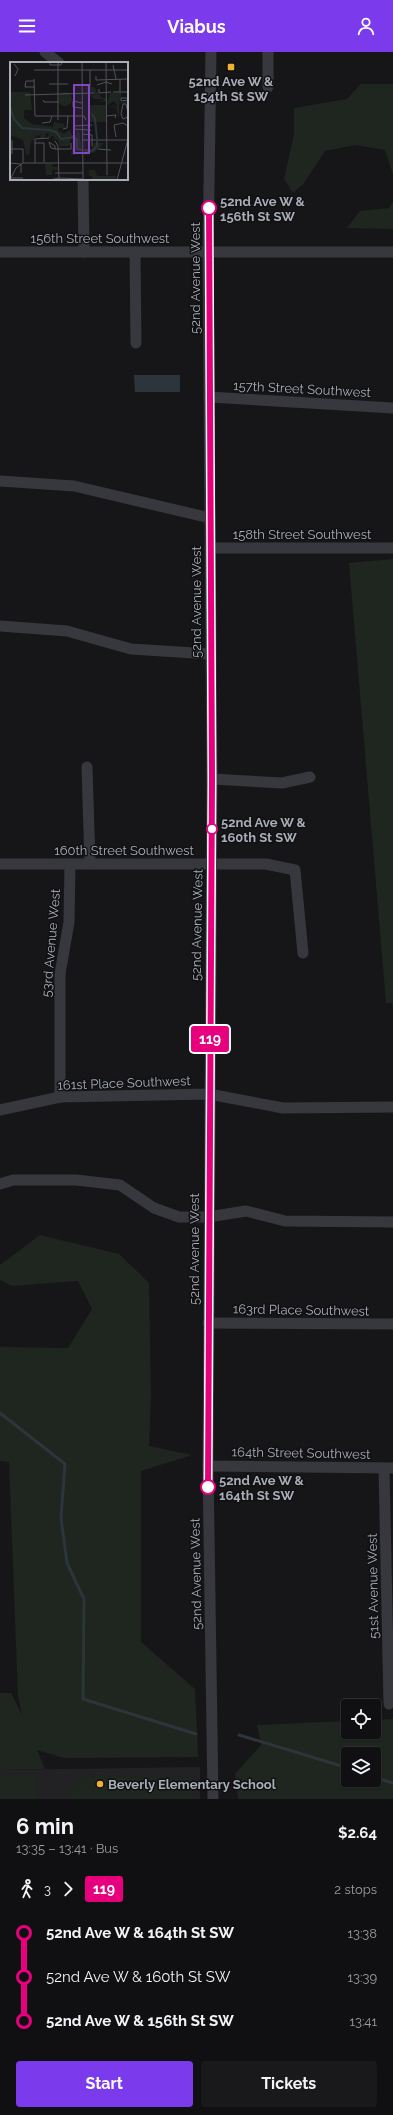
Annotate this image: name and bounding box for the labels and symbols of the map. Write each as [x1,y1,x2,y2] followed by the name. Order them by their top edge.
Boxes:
[10,62,128,180] inset map
[226,62,236,72] marker: 52nd Ave W & 154th St SW
[189,74,274,104] place label: 52nd Ave W & 154th St SW
[220,194,306,224] place label: 52nd Ave W & 156th St SW
[201,200,217,216] marker: 52nd Ave W & 156th St SW
[188,221,203,334] street label: 52nd Avenue West
[31,231,170,246] street label: 156th Street Southwest
[233,378,372,400] street label: 157th Street Southwest
[233,527,372,542] street label: 158th Street Southwest
[189,545,204,658] street label: 52nd Avenue West
[221,815,307,845] place label: 52nd Ave W & 160th St SW
[206,823,218,835] marker: 52nd Ave W & 160th St SW
[54,843,194,858] street label: 160th Street Southwest
[189,868,205,981] street label: 52nd Avenue West
[39,887,63,998] street label: 53rd Avenue West
[187,1026,233,1052] line badge: 119
[57,1073,192,1093] street label: 161st Place Southwest
[187,1192,202,1305] street label: 52nd Avenue West
[233,1301,370,1319] street label: 163rd Place Southwest
[231,1444,371,1462] street label: 164th Street Southwest
[219,1473,305,1503] place label: 52nd Ave W & 164th St SW
[200,1479,216,1495] marker: 52nd Ave W & 164th St SW
[188,1517,204,1630] street label: 52nd Avenue West
[365,1532,381,1639] street label: 51st Avenue West
[108,1777,277,1792] place label: Beverly Elementary School
[95,1779,105,1789] marker: Beverly Elementary School

